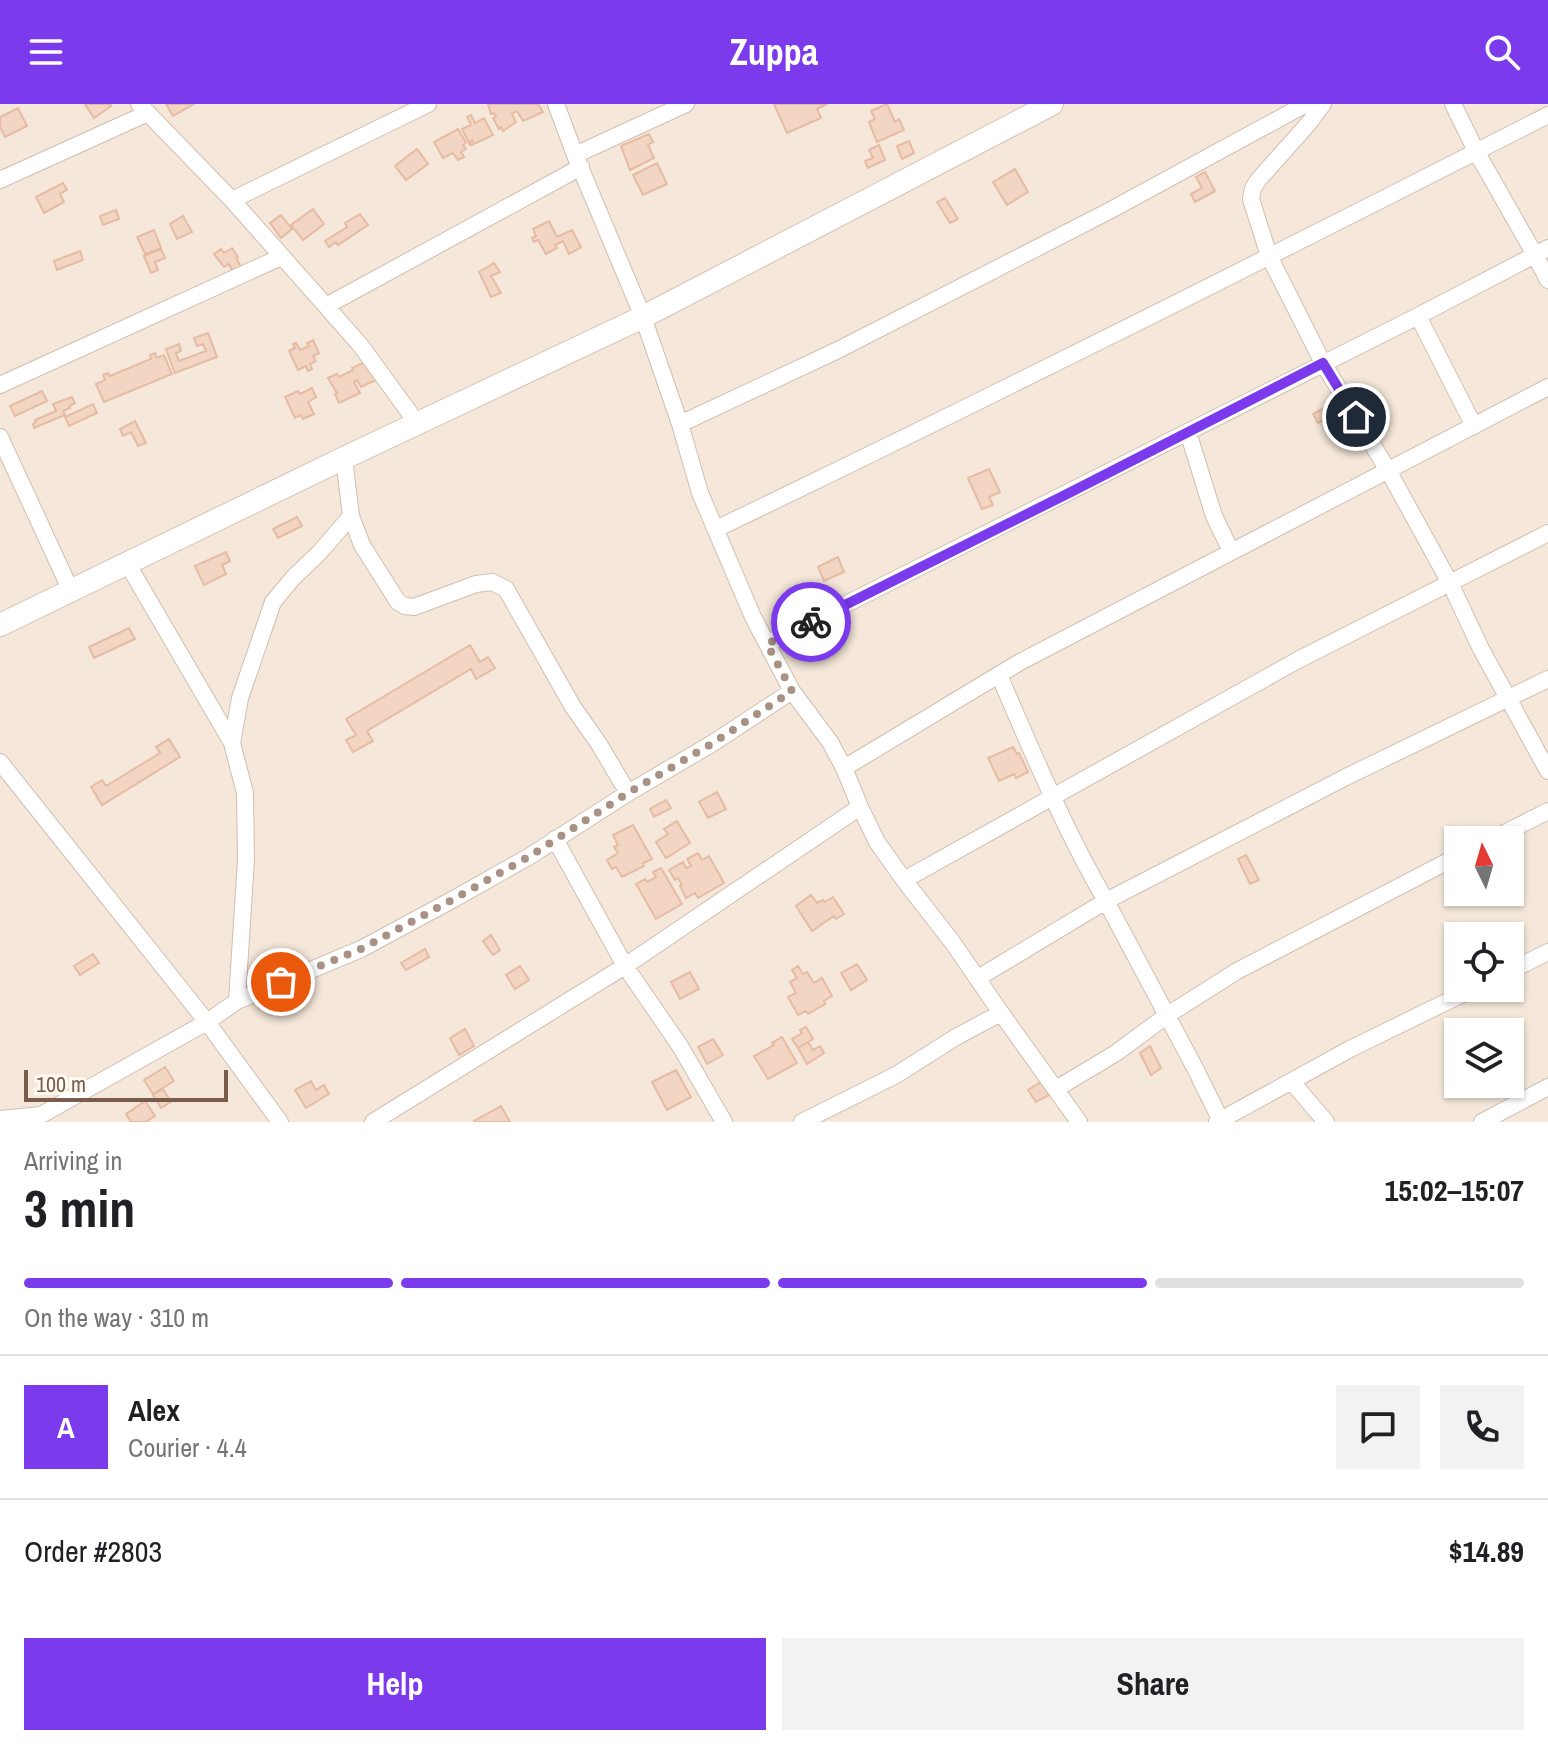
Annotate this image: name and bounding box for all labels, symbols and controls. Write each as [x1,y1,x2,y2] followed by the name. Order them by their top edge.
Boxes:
[730,28,818,76] text: Zuppa
[24,30,68,74] icon: menu
[1480,30,1524,74] icon: search
[1322,383,1390,451] pin
[1334,395,1378,439] icon: home
[771,582,851,662] courier
[789,600,833,644] icon: bike
[1444,826,1524,906] north arrow
[1444,826,1524,1098] map controls
[1444,922,1524,1002] button: locate
[247,948,315,1016] pin
[259,960,303,1004] icon: bag
[1444,1018,1524,1098] button: layers
[24,1066,228,1102] scale bar
[36,1069,86,1099] text: 100 m
[24,1143,122,1178] text: Arriving in
[1385,1170,1524,1210] text: 15:02–15:07
[24,1173,135,1243] text: 3 min
[24,1300,209,1335] text: On the way · 310 m
[1336,1385,1420,1469] button: chat
[1440,1385,1524,1469] button: phone
[128,1390,180,1430] text: Alex
[57,1407,75,1447] text: A
[128,1430,247,1465] text: Courier · 4.4
[24,1531,162,1571] text: Order #2803
[1449,1531,1524,1571] text: $14.89
[24,1638,766,1730] button: Help
[782,1638,1524,1730] button: Share

